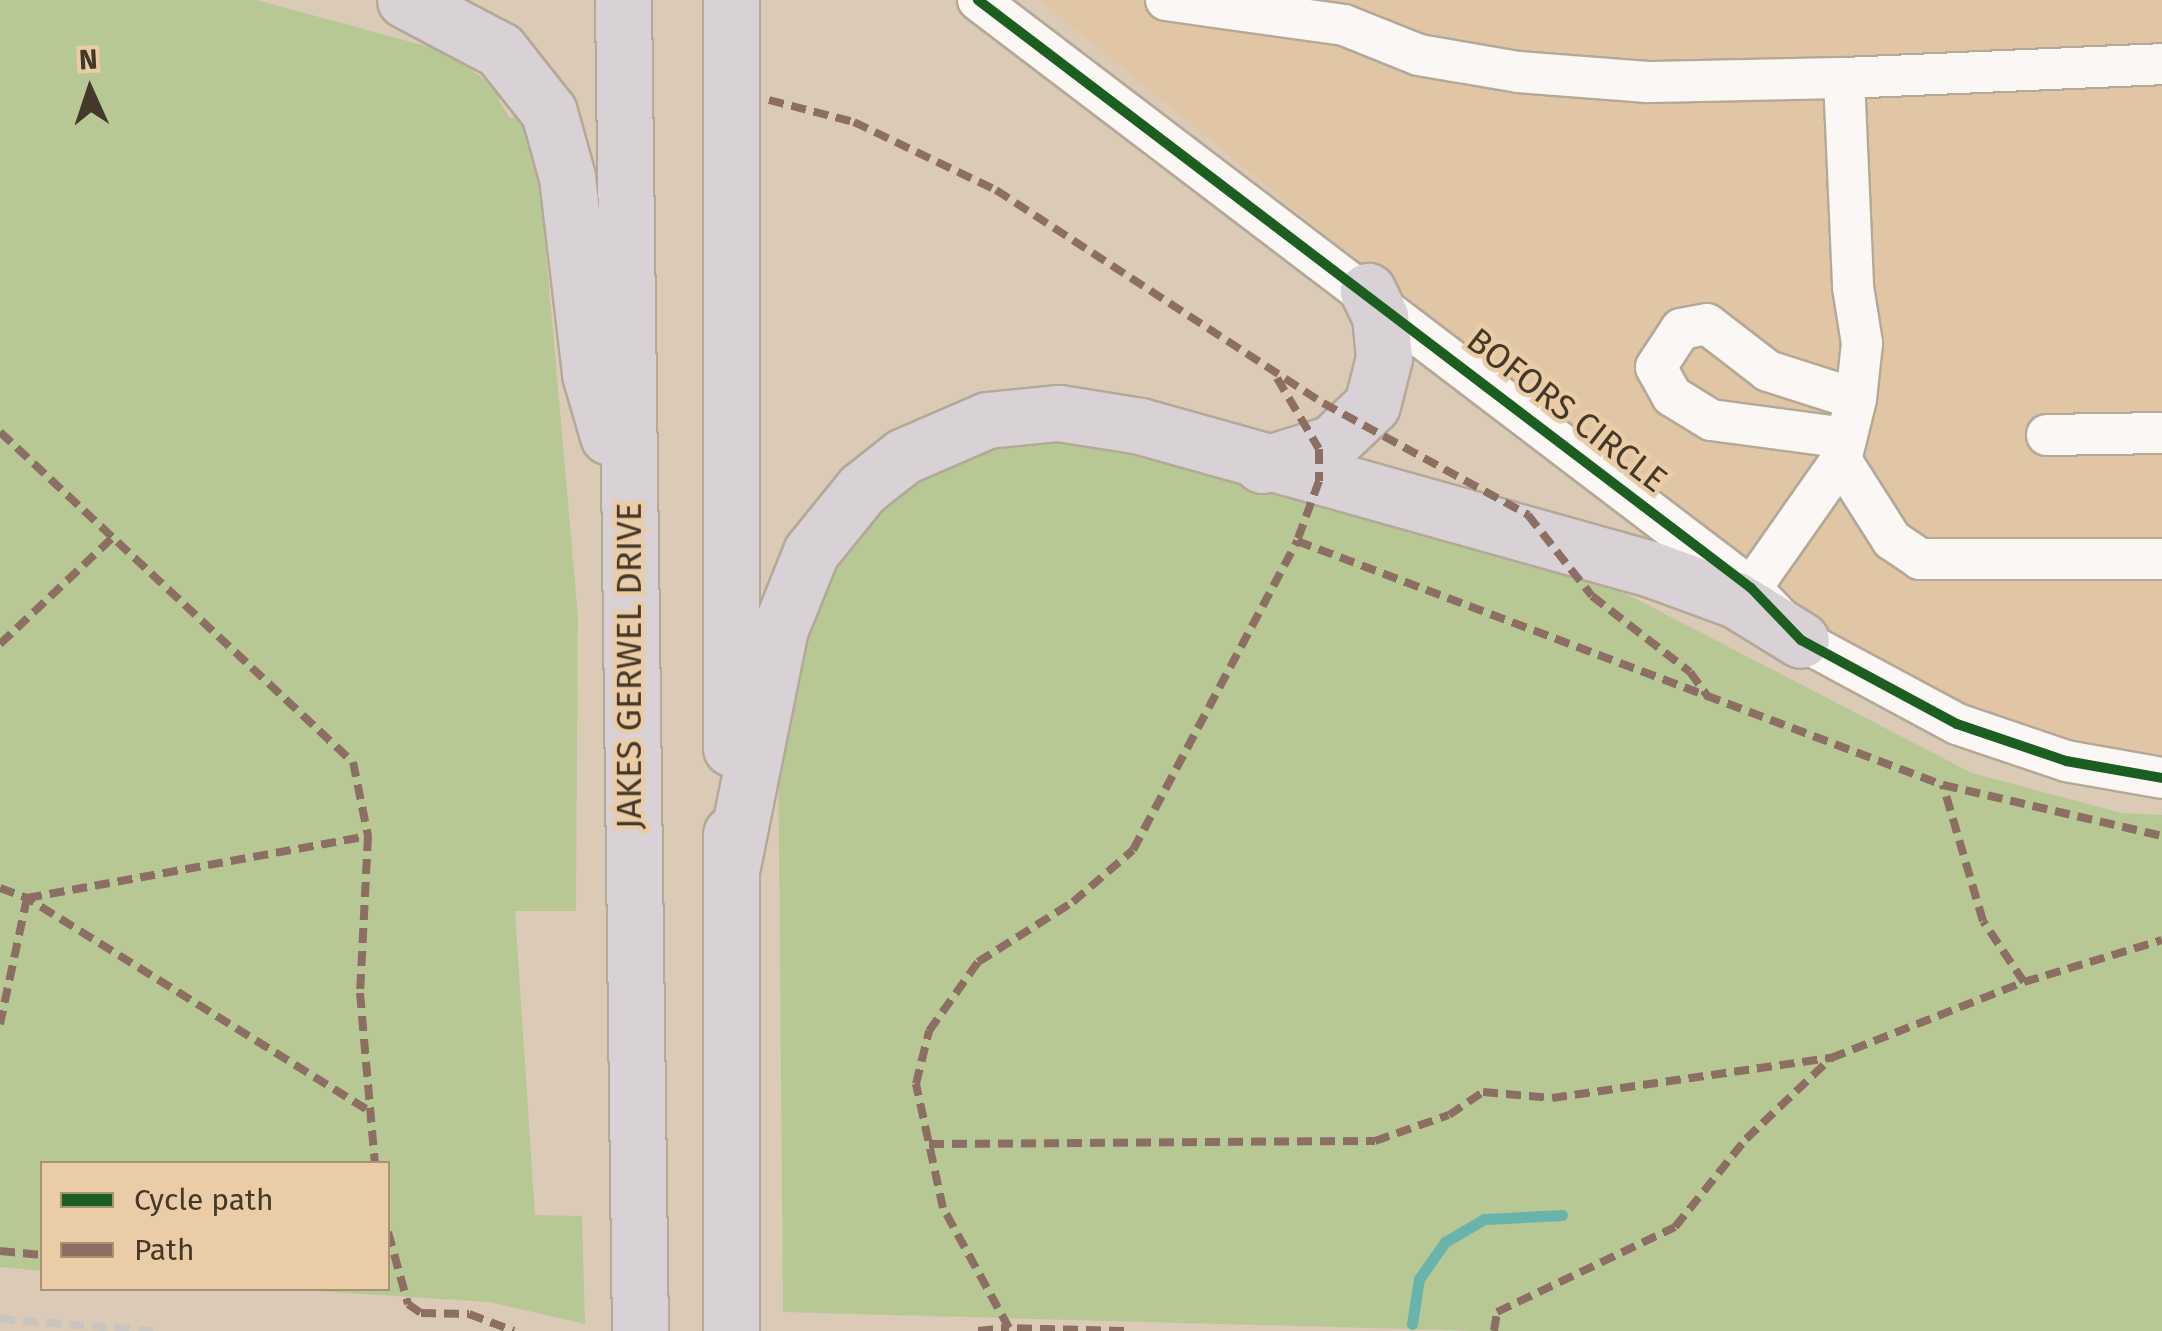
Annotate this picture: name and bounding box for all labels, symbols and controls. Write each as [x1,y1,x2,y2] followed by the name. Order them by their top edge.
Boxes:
[40,40,140,140] north arrow
[78,43,99,77] text: N
[1459,319,1675,501] street label: BOFORS CIRCLE
[608,503,650,829] street label: JAKES GERWEL DRIVE
[40,1161,390,1291] legend
[134,1182,273,1218] text: Cycle path
[134,1232,195,1268] text: Path

